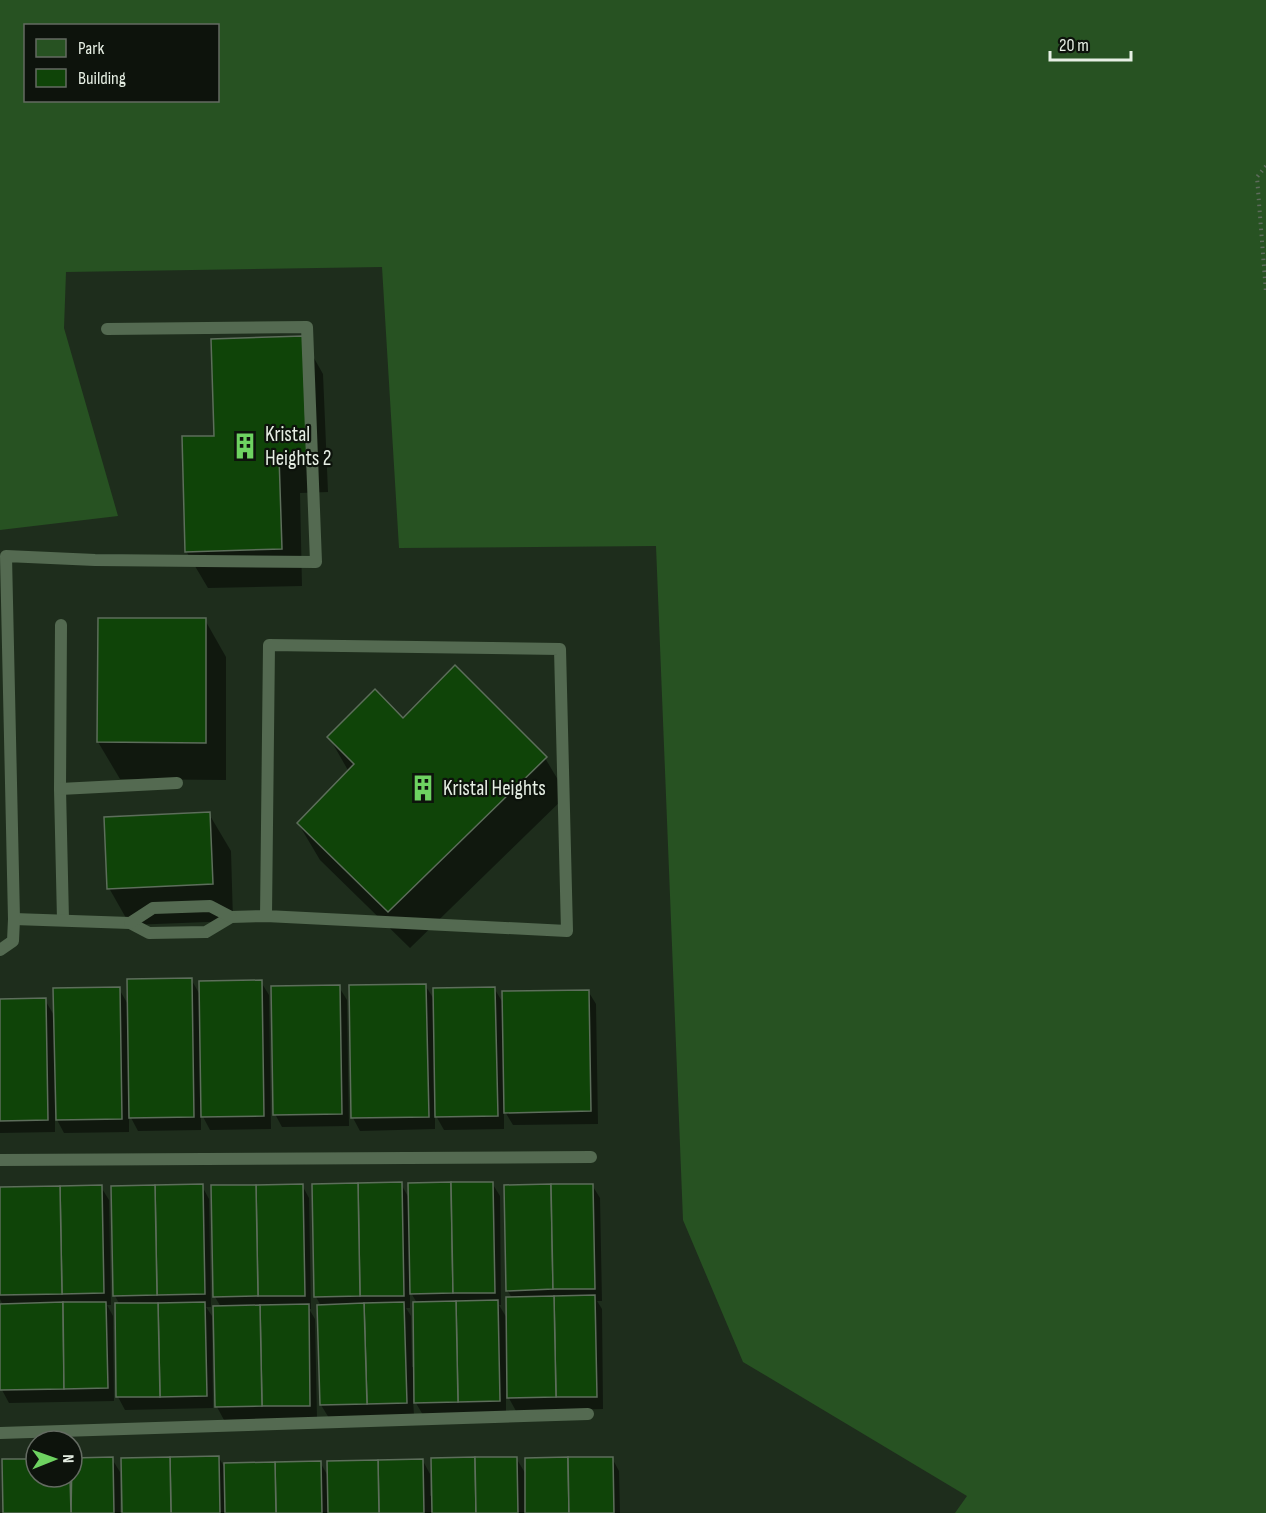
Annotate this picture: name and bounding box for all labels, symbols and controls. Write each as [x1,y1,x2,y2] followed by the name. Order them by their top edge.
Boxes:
[24,24,219,102] legend
[1050,24,1131,62] scale bar
[1059,35,1089,56] text: 20 m
[78,38,104,59] text: Park
[78,68,126,89] text: Building
[265,422,331,471] place label: Kristal Heights 2
[230,431,260,461] building icon: Kristal Heights 2
[408,773,438,803] building icon: Kristal Heights
[443,776,546,801] place label: Kristal Heights
[24,1429,84,1489] north arrow
[58,1454,77,1463] text: N

